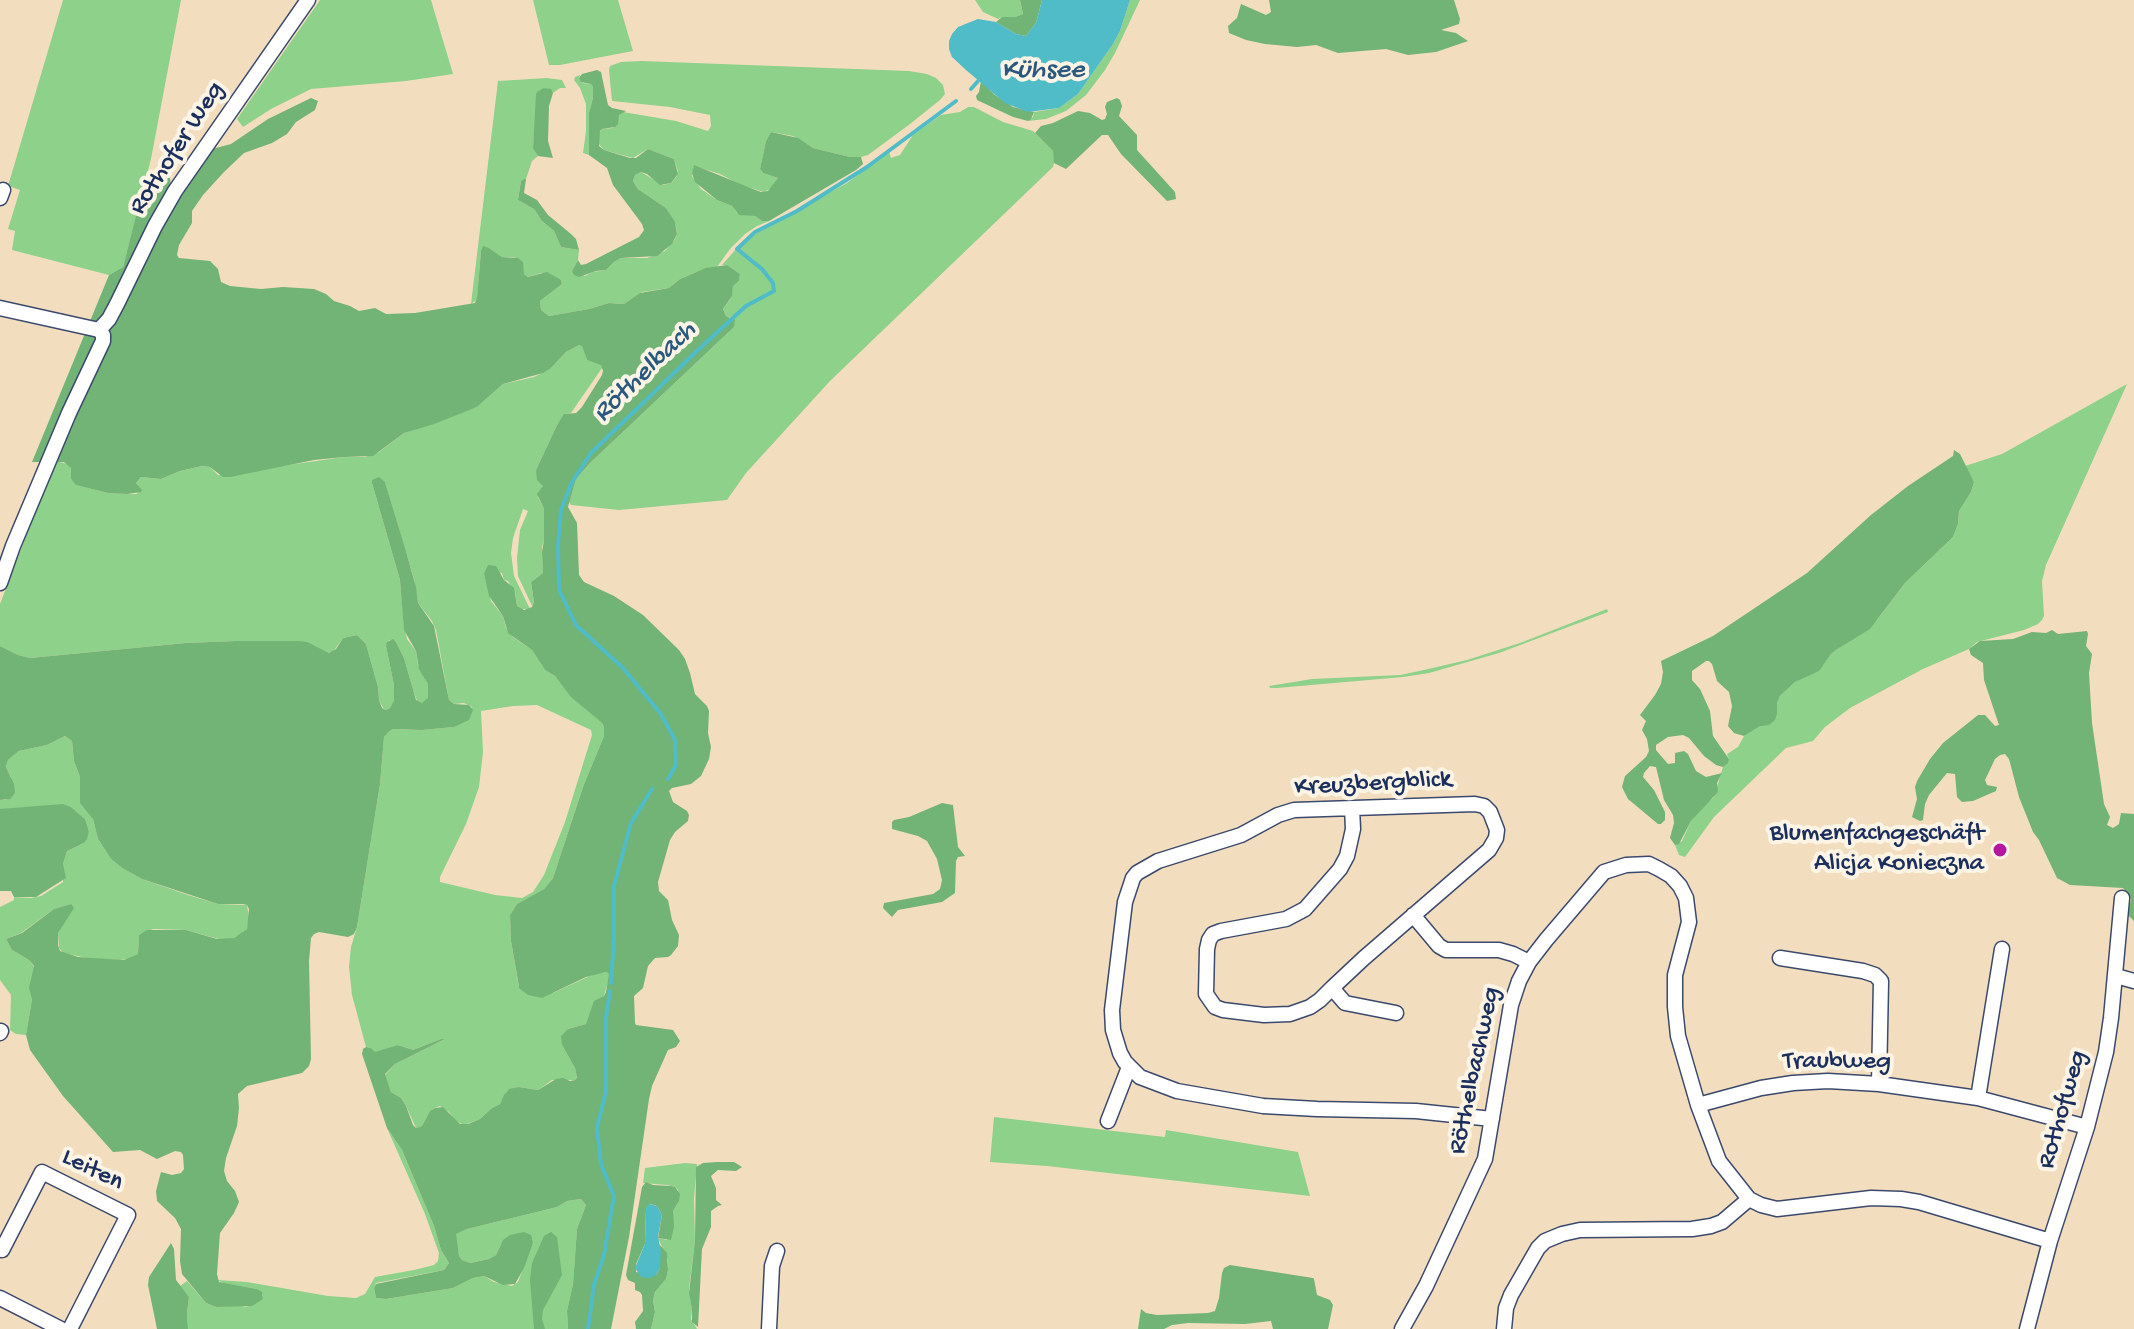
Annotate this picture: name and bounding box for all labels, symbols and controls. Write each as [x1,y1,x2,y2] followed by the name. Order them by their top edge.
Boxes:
[1002,55,1084,89] water label: Kühsee
[123,77,233,221] street label: Rothofer Weg
[587,315,705,431] water label: Röthelbach
[1294,765,1452,805] street label: Kreuzbergblick
[1770,819,1984,880] place label: Blumenfachgeschäft Alicja Konieczna
[1991,841,2009,859] marker: Blumenfachgeschäft Alicja Konieczna
[1443,985,1509,1157] street label: Röthelbachweg
[1783,1047,1891,1079] street label: Traubweg
[2032,1047,2096,1173] street label: Rothofweg
[56,1143,128,1199] street label: Leiten

